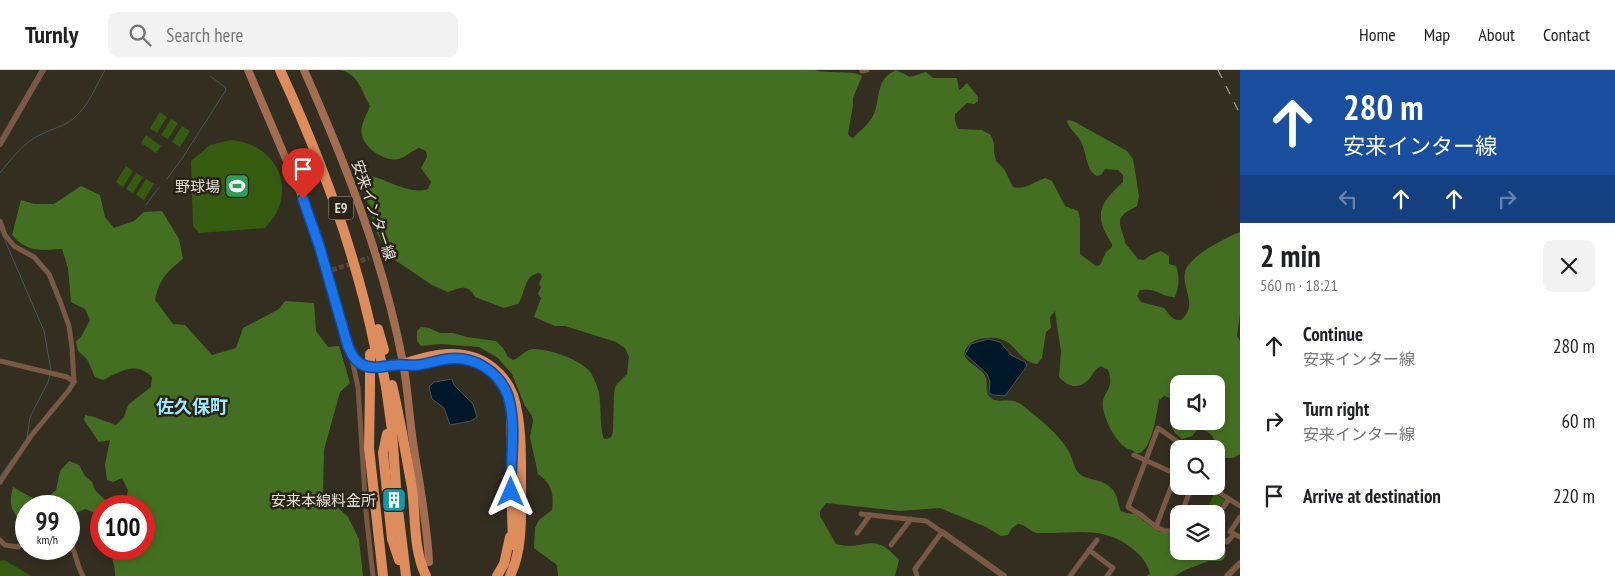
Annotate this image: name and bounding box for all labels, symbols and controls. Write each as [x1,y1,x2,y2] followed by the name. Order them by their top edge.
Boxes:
[108,12,458,57] search box
[25,19,78,50] text: Turnly
[126,21,154,49] icon: search
[166,23,243,47] text: Search here
[1359,23,1396,46] text: Home
[1424,23,1450,46] text: Map
[1478,23,1515,46] text: About
[1543,23,1590,46] text: Contact
[1343,84,1424,130] text: 280 m
[1260,90,1325,155] icon: ahead
[1343,132,1497,160] text: 安来インター線
[282,148,324,199] pin
[289,155,317,183] icon: arrive
[348,157,400,263] street label: 安来インター線
[224,173,250,199] sports icon: 野球場
[175,177,220,196] place label: 野球場
[1334,185,1362,213] icon: left
[1387,185,1415,213] icon: ahead
[1440,185,1468,213] icon: ahead
[1493,185,1521,213] icon: right
[328,196,354,220] road number: E9
[1260,236,1321,275] text: 2 min
[1543,240,1595,292] button: close
[1260,275,1338,295] text: 560 m · 18:21
[1303,322,1363,346] text: Continue
[1260,332,1288,360] icon: ahead
[1553,334,1595,358] text: 280 m
[1303,349,1415,369] text: 安来インター線
[1170,375,1225,560] map controls
[1170,375,1225,430] button: sound
[156,395,228,418] district label: 佐久保町
[1303,397,1369,421] text: Turn right
[1260,407,1288,435] icon: right
[1562,409,1595,433] text: 60 m
[1303,424,1415,444] text: 安来インター線
[1170,440,1225,495] button: search
[484,465,536,517] position arrow
[1260,482,1288,510] icon: arrive
[1303,484,1441,508] text: Arrive at destination
[1553,484,1595,508] text: 220 m
[381,487,407,513] building icon: 安来本線料金所
[271,491,376,510] place label: 安来本線料金所
[90,495,155,560] speed limit sign: 100
[36,505,59,537] text: 99
[1170,505,1225,560] button: layers
[37,532,58,547] text: km/h

